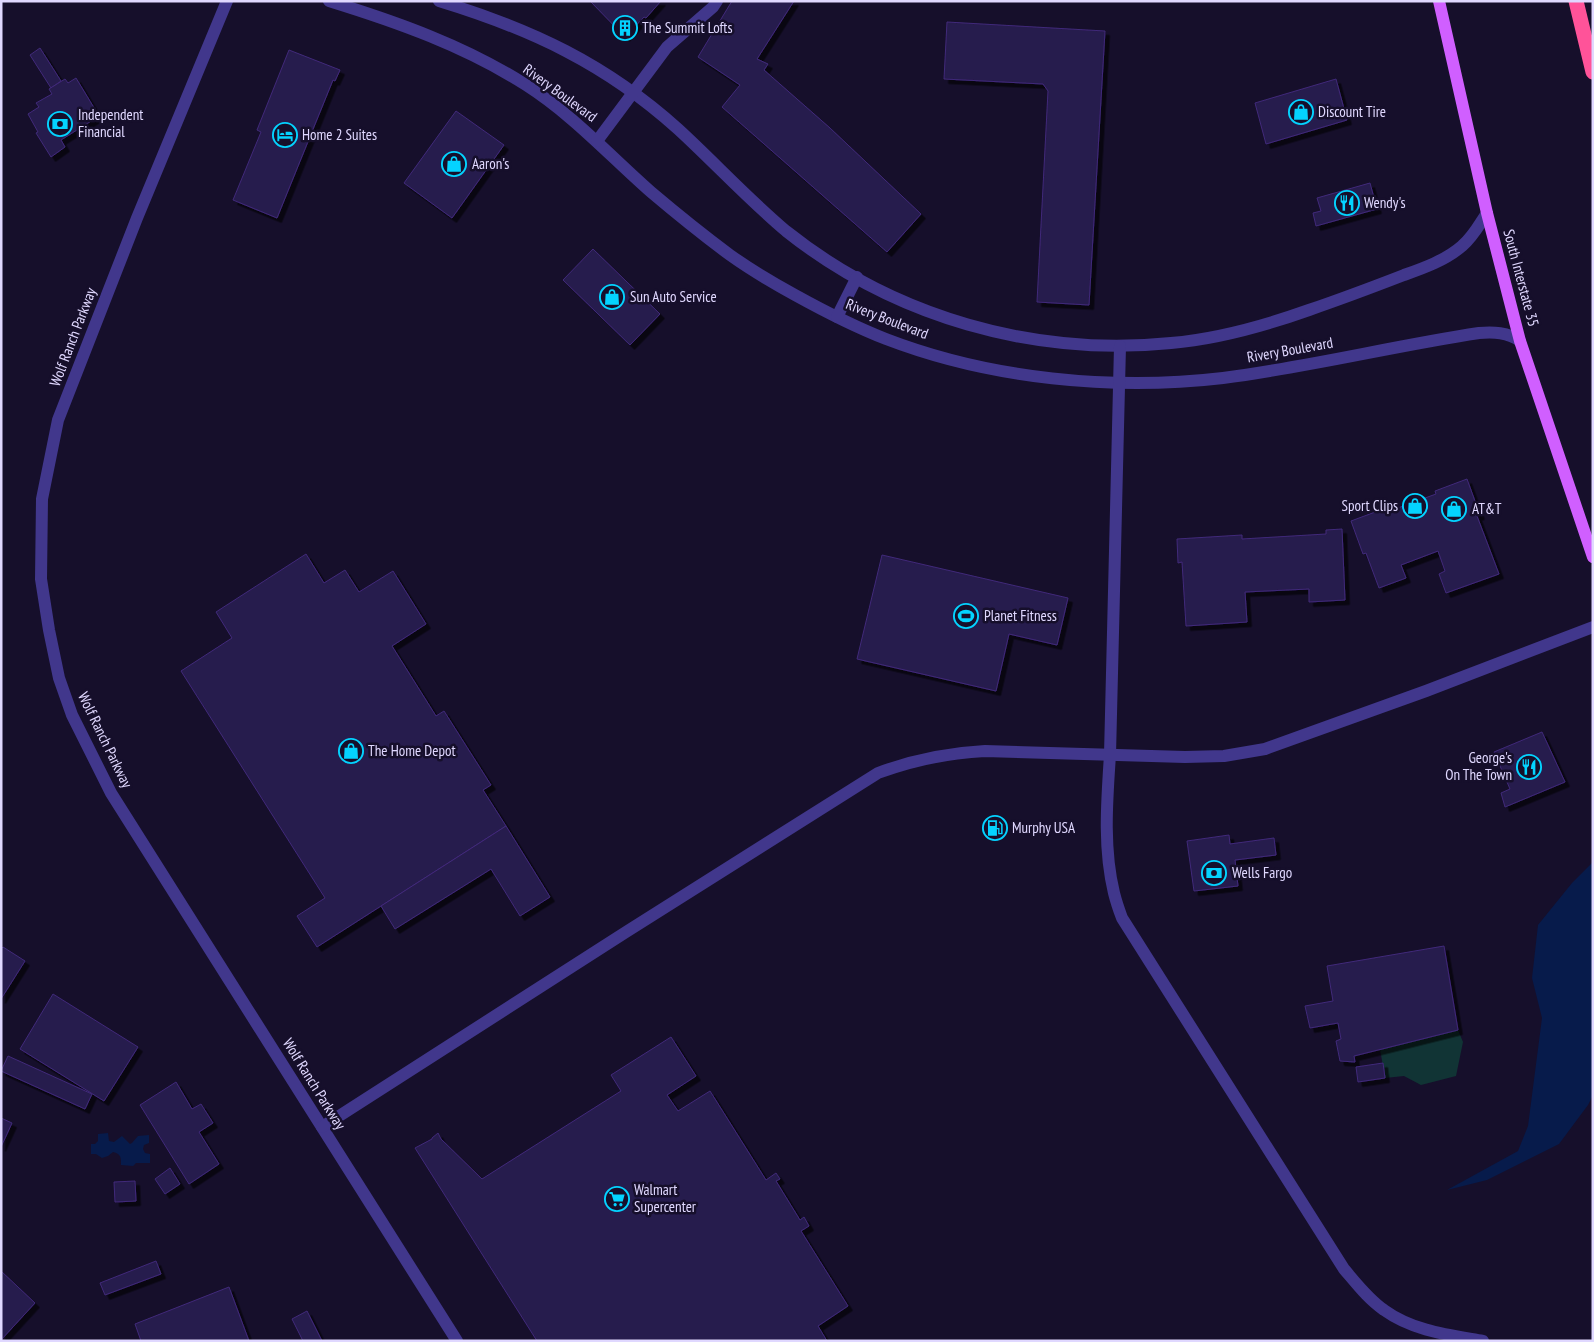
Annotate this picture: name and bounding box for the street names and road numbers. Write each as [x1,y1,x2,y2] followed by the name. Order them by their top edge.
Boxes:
[520,59,601,126] street label: Rivery Boulevard
[1499,227,1544,329] street label: South Interstate 35
[45,284,100,389] street label: Wolf Ranch Parkway
[843,294,931,343] street label: Rivery Boulevard
[1245,333,1334,366] street label: Rivery Boulevard
[74,689,137,791] street label: Wolf Ranch Parkway
[279,1034,350,1133] street label: Wolf Ranch Parkway

